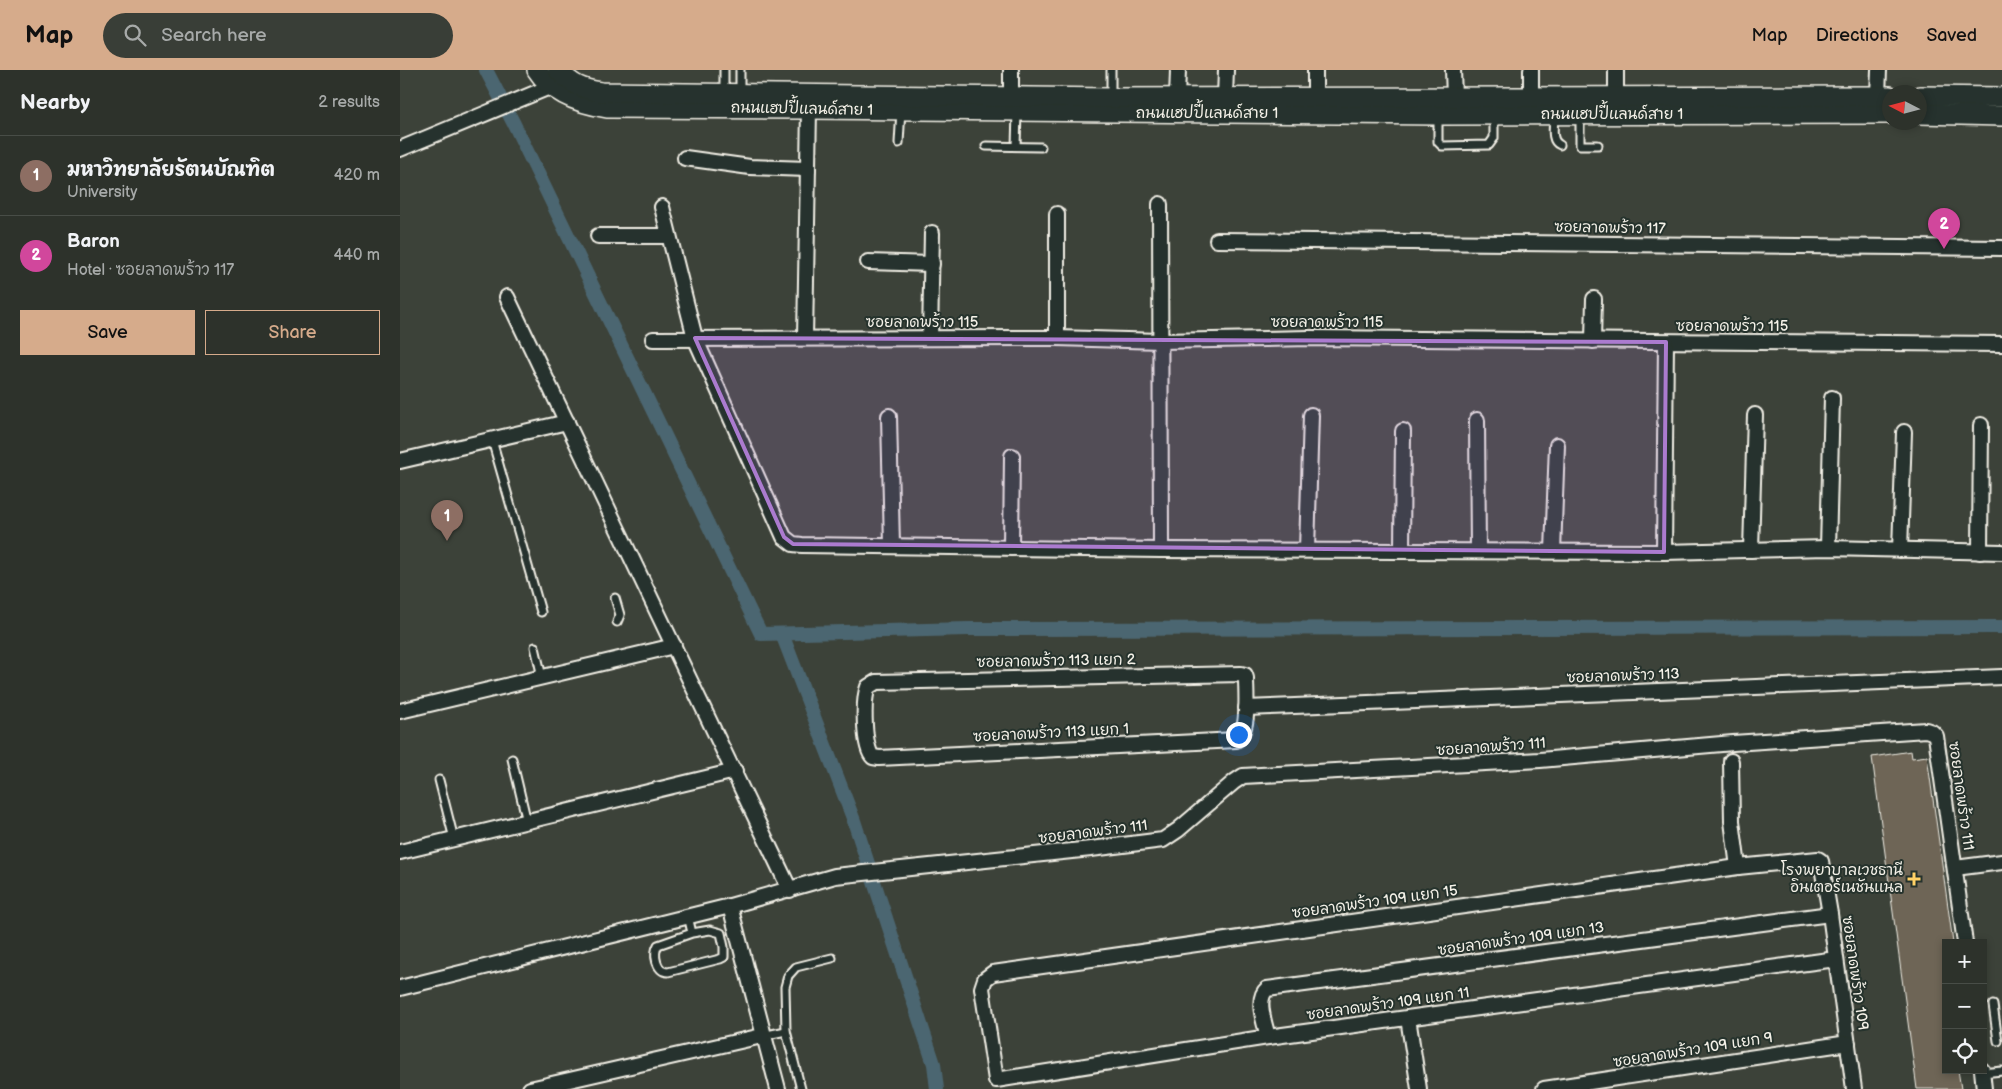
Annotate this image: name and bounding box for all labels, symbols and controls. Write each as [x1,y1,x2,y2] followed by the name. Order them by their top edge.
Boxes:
[103,13,453,58] search box
[25,21,73,50] text: Map
[121,21,149,49] icon: search
[161,24,267,47] text: Search here
[1752,25,1788,46] text: Map
[1816,25,1898,46] text: Directions
[1926,25,1977,46] text: Saved
[1882,85,1927,130] north arrow
[20,90,90,115] text: Nearby
[318,93,380,112] text: 2 results
[731,93,873,120] street label: ถนนแฮปปี้แลนด์สาย 1
[1136,99,1278,123] street label: ถนนแฮปปี้แลนด์สาย 1
[1541,100,1683,124] street label: ถนนแฮปปี้แลนด์สาย 1
[67,159,275,182] text: มหาวิทยาลัยรัตนบัณฑิต
[33,166,39,185] text: 1
[334,166,380,185] text: 420 m
[67,183,138,202] text: University
[1928,208,1960,249] pin: 2
[1554,217,1666,238] street label: ซอยลาดพร้าว 117
[67,230,120,253] text: Baron
[31,246,41,265] text: 2
[334,246,380,265] text: 440 m
[67,261,234,280] text: Hotel · ซอยลาดพร้าว 117
[20,310,195,355] button: Save
[205,310,380,355] button: Share
[866,312,978,332] street label: ซอยลาดพร้าว 115
[1271,312,1383,332] street label: ซอยลาดพร้าว 115
[1676,316,1788,336] street label: ซอยลาดพร้าว 115
[431,500,463,541] pin: 1
[976,649,1136,672] street label: ซอยลาดพร้าว 113 แยก 2
[1566,664,1680,687] street label: ซอยลาดพร้าว 113
[973,718,1129,747] street label: ซอยลาดพร้าว 113 แยก 1
[1226,722,1252,748] your location
[1436,733,1546,760] street label: ซอยลาดพร้าว 111
[1944,740,1979,852] street label: ซอยลาดพร้าว 111
[1037,815,1149,848] street label: ซอยลาดพร้าว 111
[1781,860,1903,897] place label: โรงพยาบาลเวชธานี อินเตอร์เนชันแนล
[1907,872,1921,886] marker: โรงพยาบาลเวชธานี อินเตอร์เนชันแนล
[1291,880,1459,923] street label: ซอยลาดพร้าว 109 แยก 15
[1838,914,1873,1032] street label: ซอยลาดพร้าว 109
[1436,917,1605,960] street label: ซอยลาดพร้าว 109 แยก 13
[1942,939,1987,1074] map controls
[1942,939,1987,984] button: +
[1305,982,1471,1025] street label: ซอยลาดพร้าว 109 แยก 11
[1942,984,1987,1029] button: −
[1612,1027,1774,1072] street label: ซอยลาดพร้าว 109 แยก 9
[1942,1029,1987,1074] button: locate

